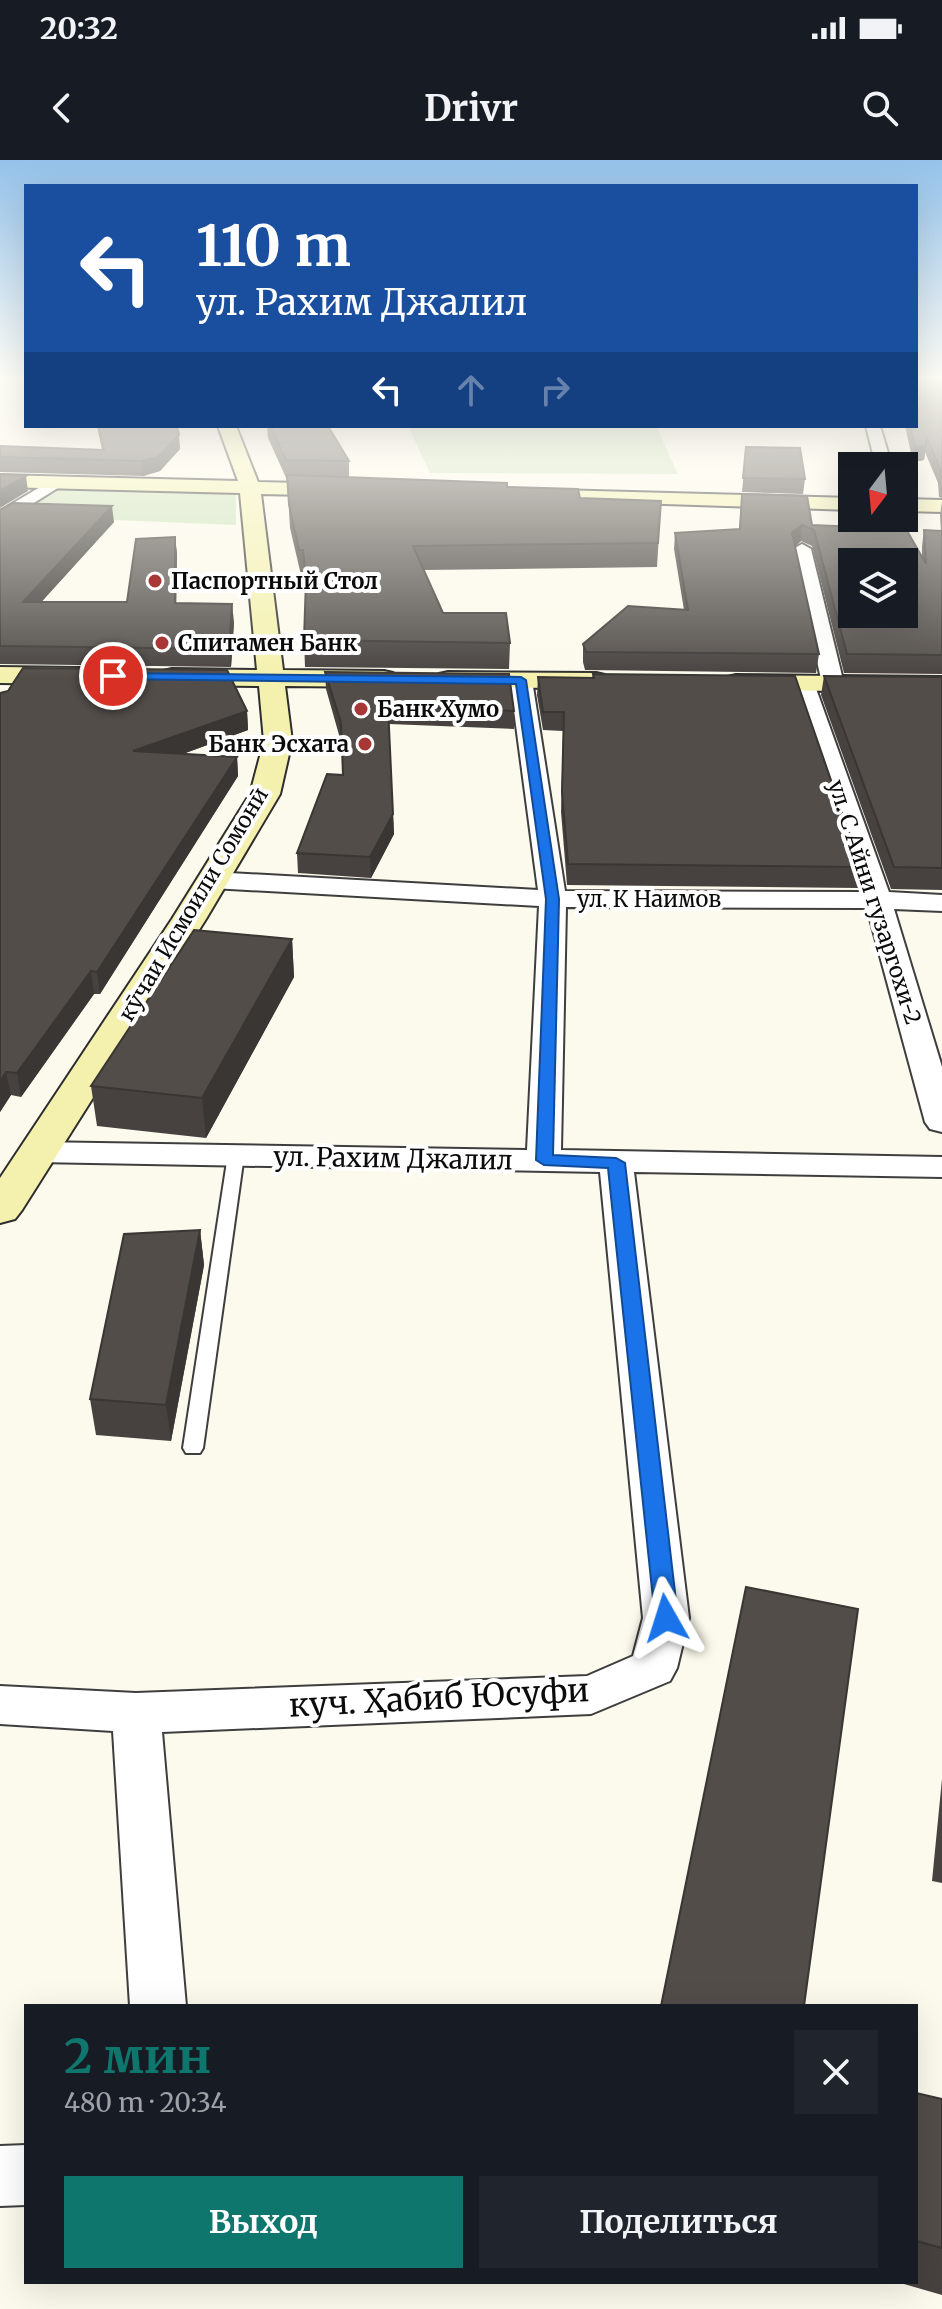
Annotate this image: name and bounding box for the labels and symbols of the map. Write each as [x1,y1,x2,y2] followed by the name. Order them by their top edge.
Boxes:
[838,452,918,532] north arrow
[171,567,378,595] place label: Паспортный Стол
[146,572,164,590] marker: Паспортный Стол
[178,629,358,657] place label: Спитамен Банк
[153,634,171,652] marker: Спитамен Банк
[79,642,147,710] pin
[377,695,499,723] place label: Банк Хумо
[352,700,370,718] marker: Банк Хумо
[208,730,349,758] place label: Банк Эсхата
[356,735,374,753] marker: Банк Эсхата
[822,776,928,1028] street label: ул. С Айни гузаргохи-2
[112,782,274,1026] street label: кӯчаи Исмоили Сомонӣ
[577,885,721,913] street label: ул. К Наимов
[273,1139,513,1177] street label: ул. Рахим Джалил
[624,1576,708,1660] position arrow
[288,1670,590,1726] street label: куч. Ҳабиб Юсуфи

